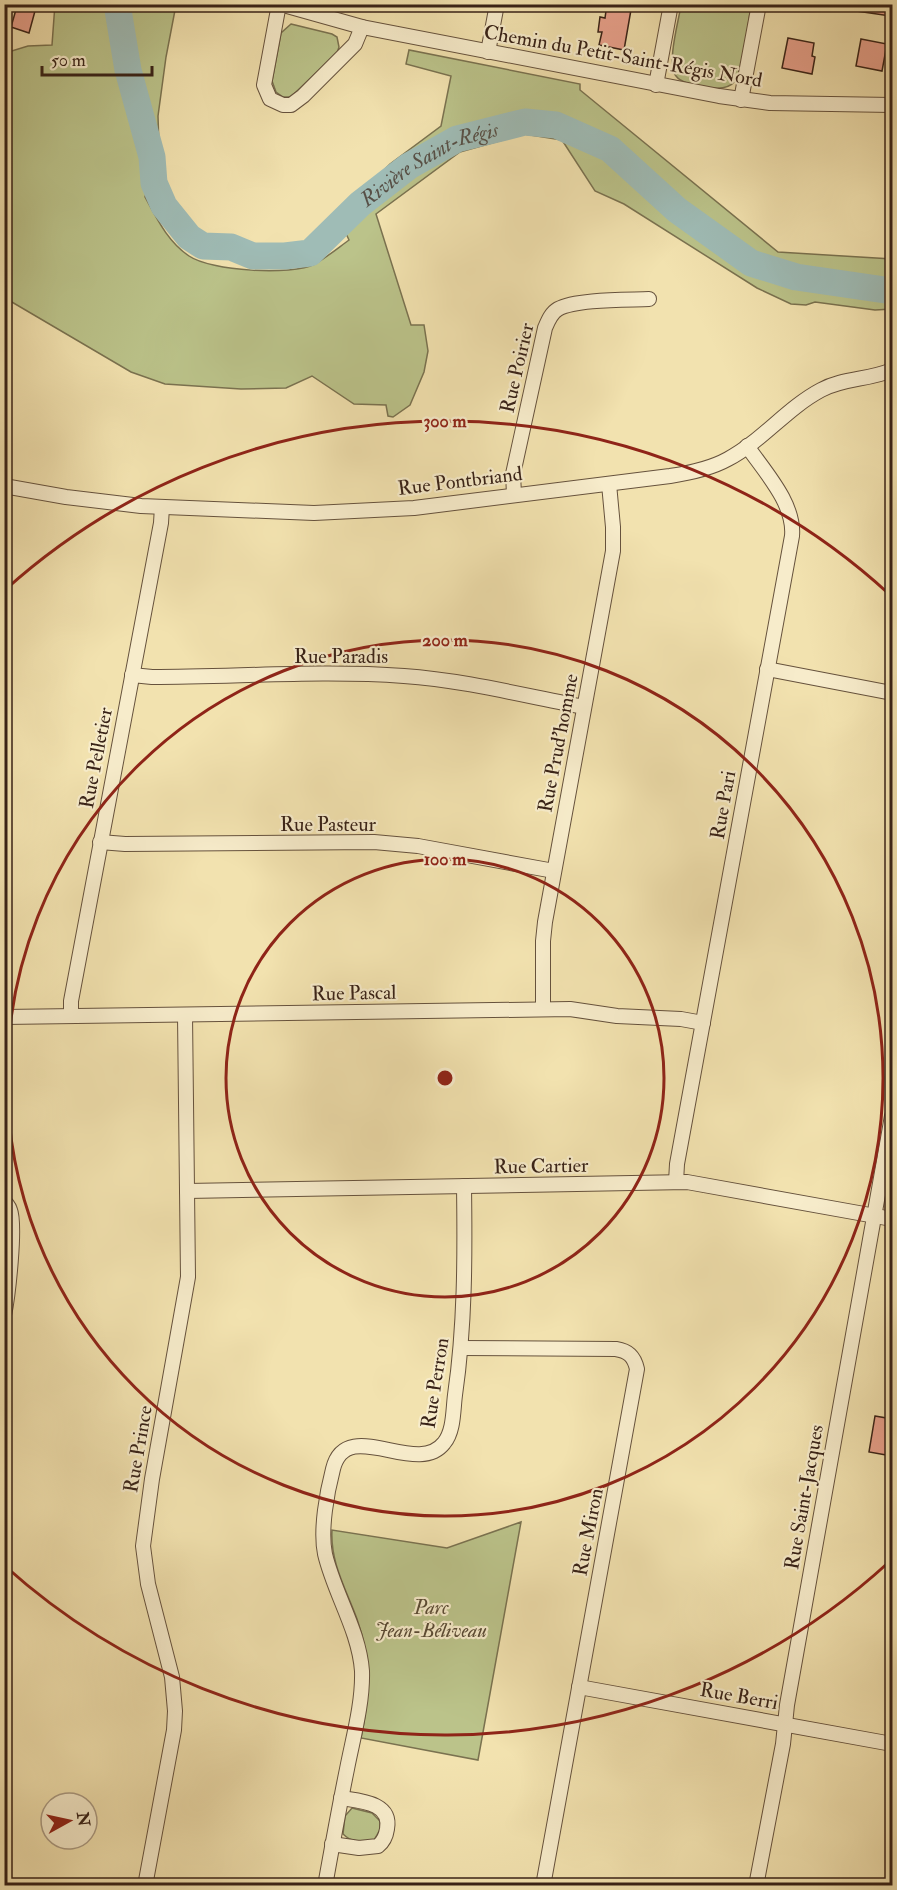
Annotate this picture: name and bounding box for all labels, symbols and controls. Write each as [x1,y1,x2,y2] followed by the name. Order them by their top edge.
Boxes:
[482,19,764,93] street label: Chemin du Petit-Saint-Régis Nord
[42,39,152,77] scale bar
[51,49,86,72] text: 50 m
[354,115,502,213] water label: Rivière Saint-Régis
[495,320,540,415] street label: Rue Poirier
[423,410,468,433] text: 300 m
[396,461,524,501] street label: Rue Pontbriand
[422,629,469,652] text: 200 m
[294,644,388,669] street label: Rue Paradis
[532,672,584,814] street label: Rue Prud'homme
[74,705,118,811] street label: Rue Pelletier
[705,769,741,841] street label: Rue Pari
[280,812,377,837] street label: Rue Pasteur
[424,848,467,871] text: 100 m
[311,980,397,1006] street label: Rue Pascal
[435,1068,455,1088] centre of rings
[493,1153,589,1179] street label: Rue Cartier
[416,1336,454,1430] street label: Rue Perron
[118,1403,158,1495] street label: Rue Prince
[779,1422,829,1571] street label: Rue Saint-Jacques
[567,1486,609,1578] street label: Rue Miron
[375,1595,487,1643] park label: Parc Jean-Béliveau
[698,1677,780,1715] street label: Rue Berri
[39,1791,99,1851] north arrow
[72,1810,94,1828] text: N

